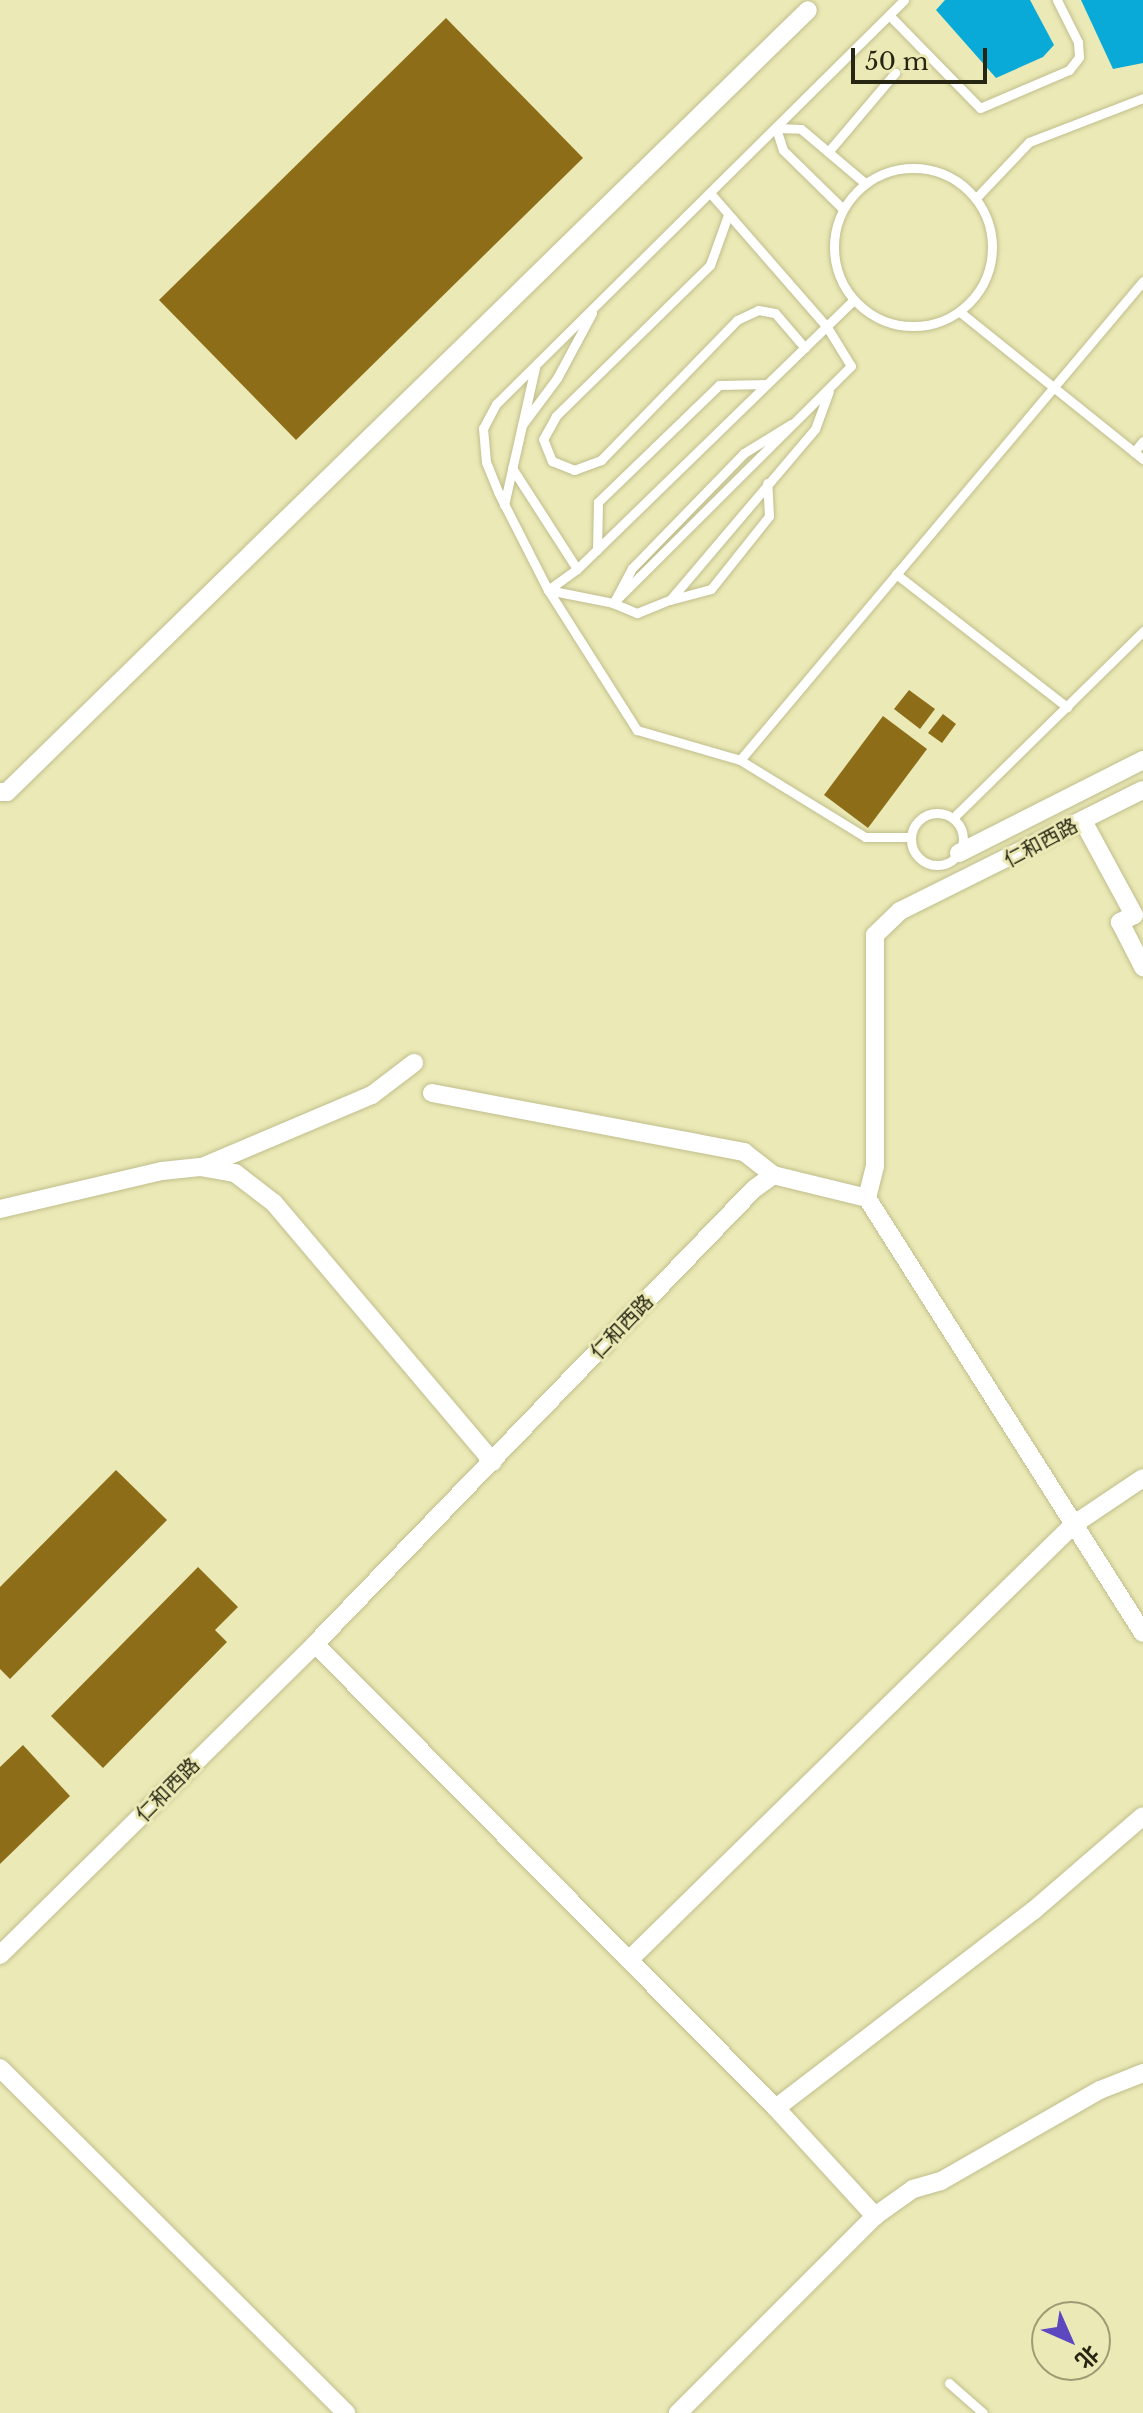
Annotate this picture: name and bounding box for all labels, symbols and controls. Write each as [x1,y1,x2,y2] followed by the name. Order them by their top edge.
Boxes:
[855,32,991,82] scale bar
[865,47,928,76] text: 50 m
[1000,814,1082,872] street label: 仁和西路
[586,1290,658,1364] street label: 仁和西路
[131,1753,205,1827] street label: 仁和西路
[1031,2301,1111,2381] north arrow
[1070,2340,1104,2374] text: 北

